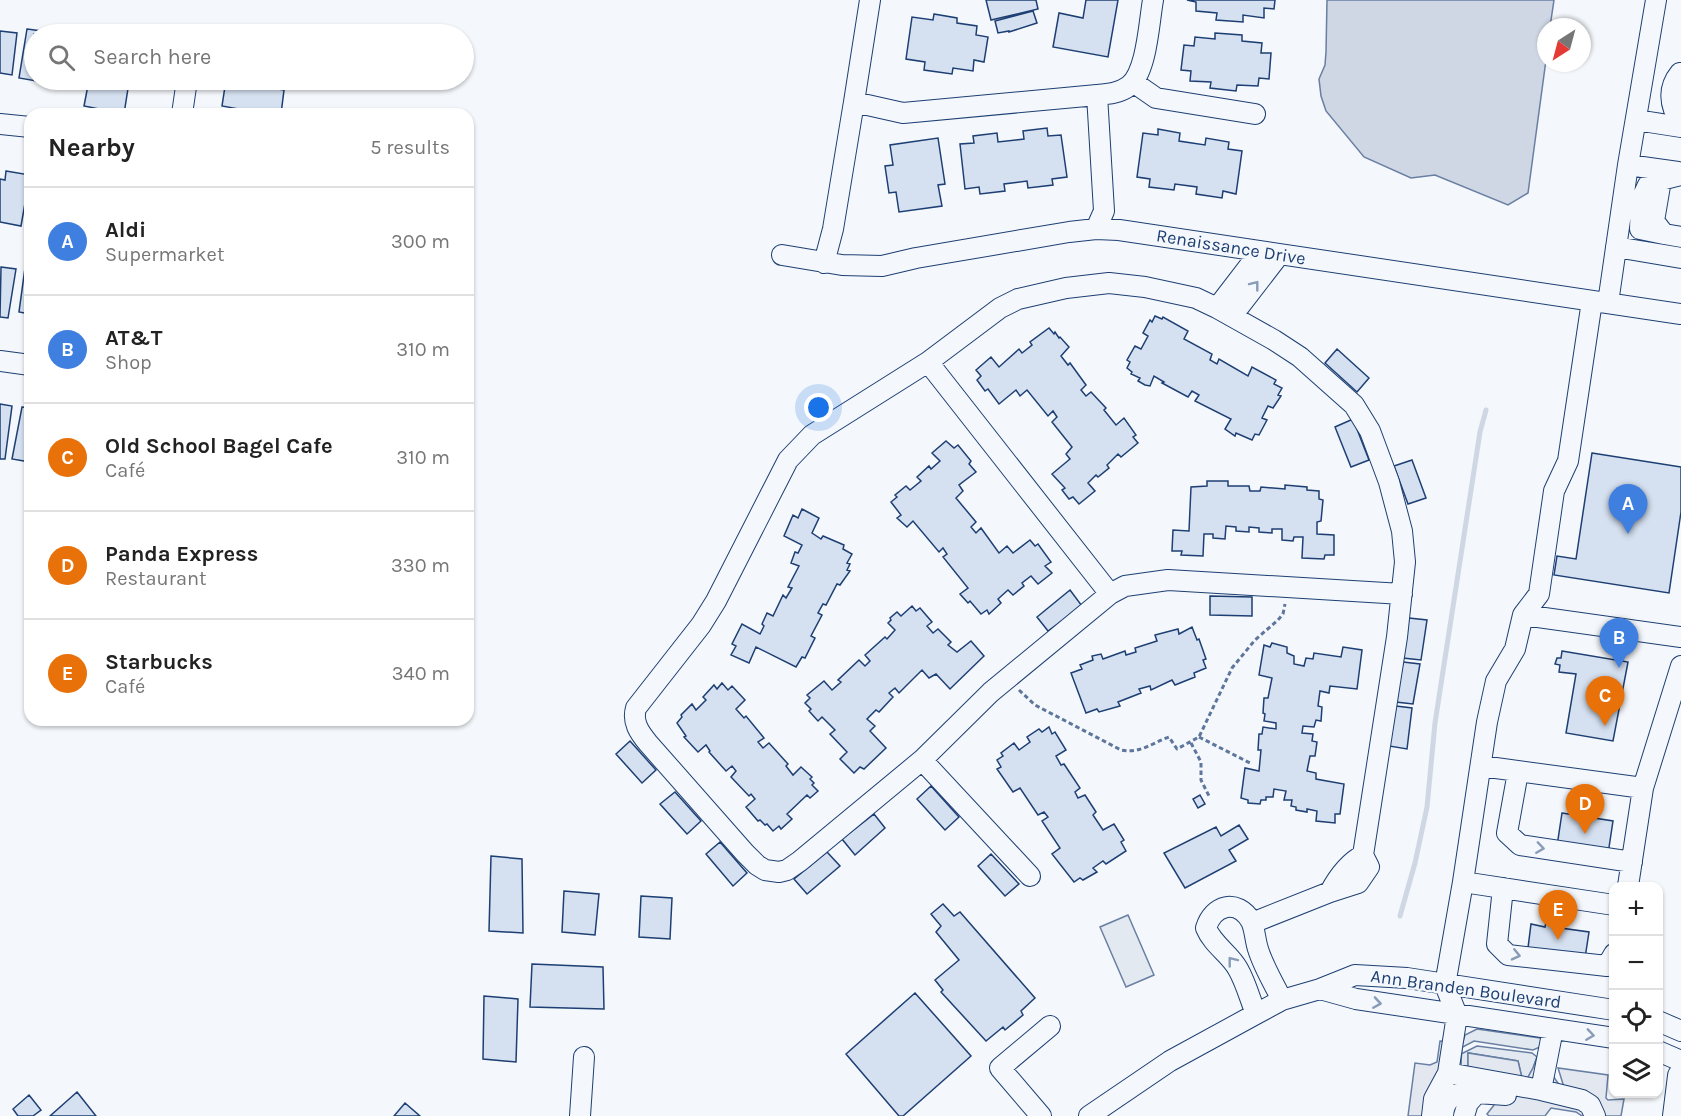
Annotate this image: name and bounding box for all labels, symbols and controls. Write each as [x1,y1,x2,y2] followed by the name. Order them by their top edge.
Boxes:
[1537,18,1591,72] north arrow
[24,24,474,90] search box
[45,41,78,74] icon: search
[93,44,211,70] text: Search here
[48,132,135,163] text: Nearby
[370,136,450,159] text: 5 results
[105,217,146,243] text: Aldi
[1155,224,1307,270] street label: Renaissance Drive
[61,230,74,253] text: A
[391,230,450,253] text: 300 m
[105,243,224,266] text: Supermarket
[1248,281,1259,292] one-way arrow
[105,325,162,351] text: AT&T
[61,338,74,361] text: B
[396,338,450,361] text: 310 m
[105,351,152,374] text: Shop
[804,393,833,422] your location
[105,433,333,459] text: Old School Bagel Cafe
[61,446,74,469] text: C
[396,446,450,469] text: 310 m
[105,459,145,482] text: Café
[1608,484,1648,534] pin: A
[105,541,258,567] text: Panda Express
[61,554,74,577] text: D
[391,554,450,577] text: 330 m
[105,567,207,590] text: Restaurant
[1600,618,1638,668] pin: B
[105,649,213,675] text: Starbucks
[62,662,73,685] text: E
[392,662,450,685] text: 340 m
[105,675,145,698] text: Café
[1586,676,1624,726] pin: C
[1566,784,1604,834] pin: D
[1535,842,1545,854] one-way arrow
[1609,882,1663,1098] map controls
[1609,882,1663,936] button: +
[1538,890,1578,940] pin: E
[1609,936,1663,990] button: −
[1511,948,1521,961] one-way arrow
[1228,956,1239,967] one-way arrow
[1369,965,1563,1013] street label: Ann Branden Boulevard
[1609,990,1663,1044] button: locate
[1372,996,1381,1008] one-way arrow
[1586,1028,1595,1040] one-way arrow
[1609,1044,1663,1098] button: layers

